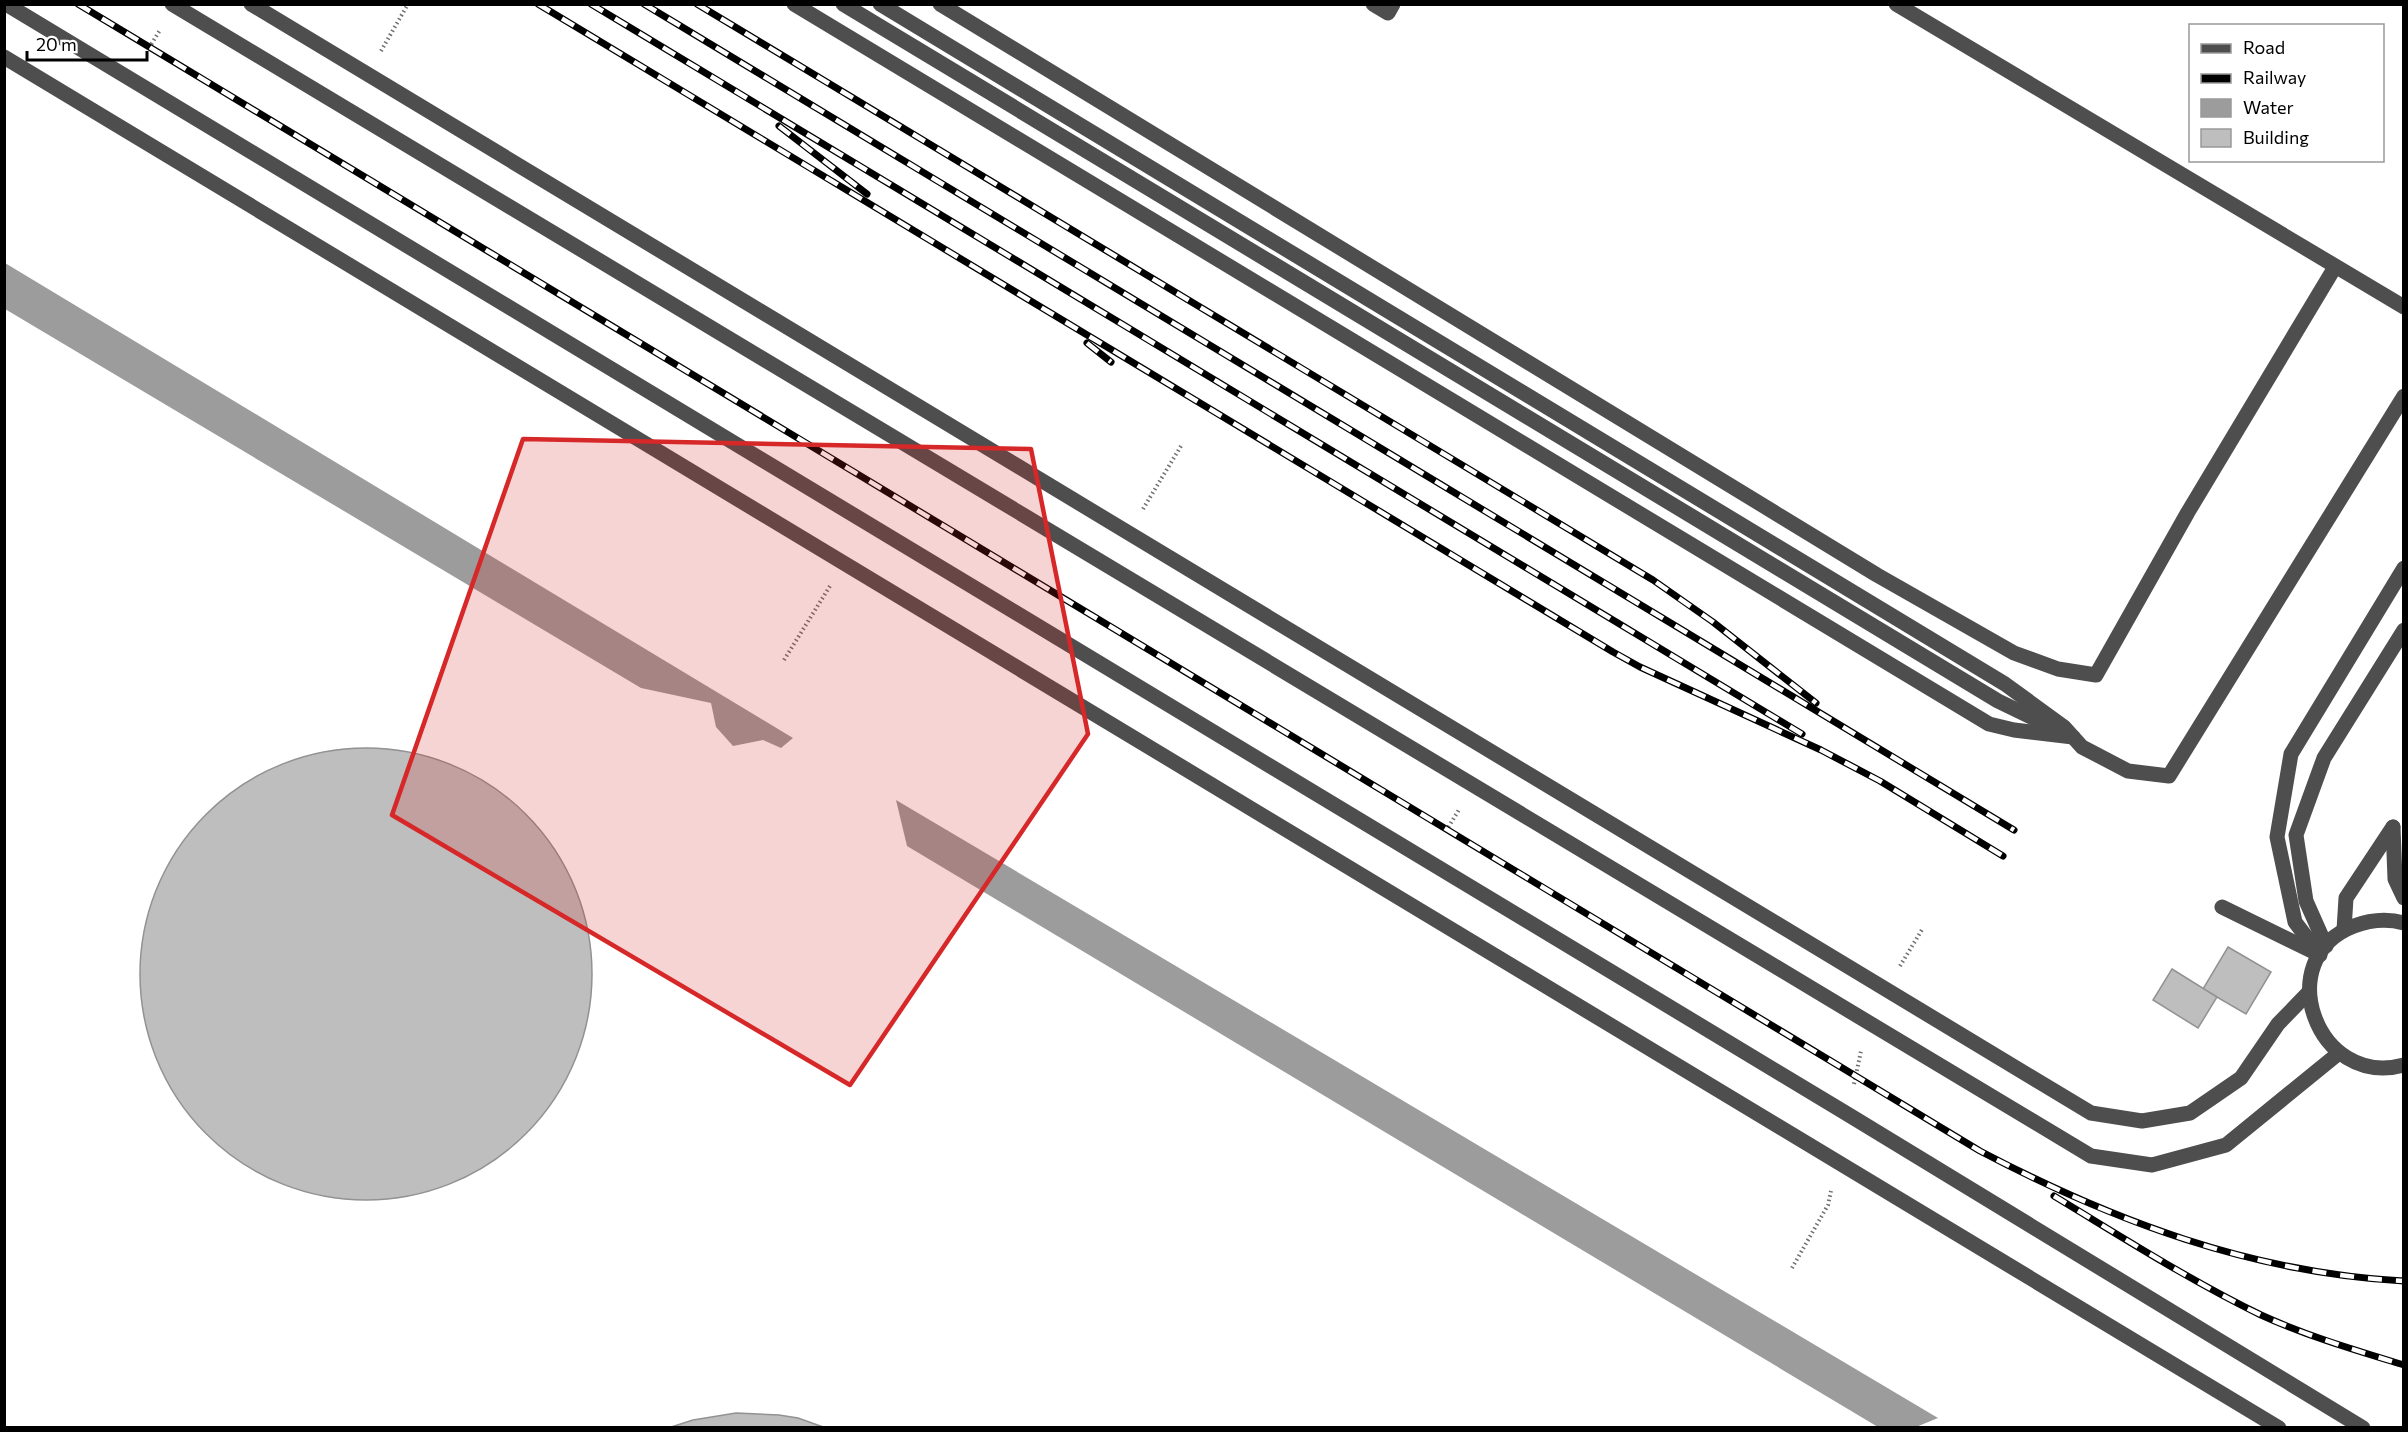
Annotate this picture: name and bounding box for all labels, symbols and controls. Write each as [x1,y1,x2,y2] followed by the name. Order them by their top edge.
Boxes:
[27,24,147,62] scale bar
[2189,24,2384,162] legend
[36,33,77,55] text: 20 m
[2243,36,2285,58] text: Road
[2243,66,2306,88] text: Railway
[2243,96,2294,118] text: Water
[2243,126,2309,148] text: Building

